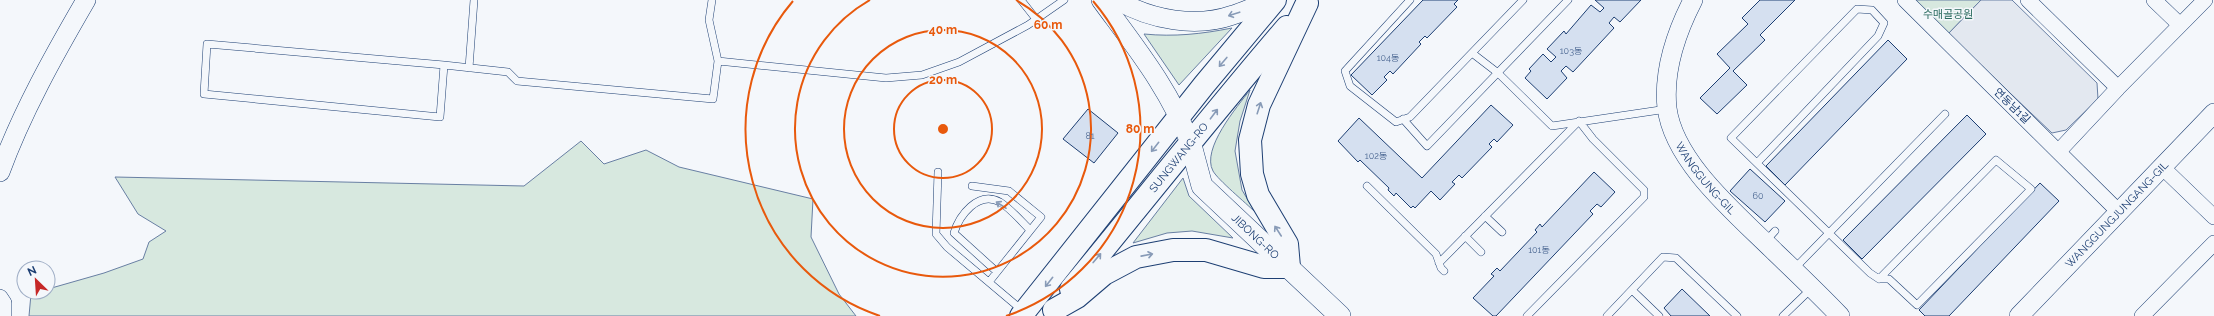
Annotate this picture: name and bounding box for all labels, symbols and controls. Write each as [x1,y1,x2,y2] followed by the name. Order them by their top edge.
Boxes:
[1923,8,1973,21] park label: 수매골공원
[1228,11,1241,18] one-way arrow
[1034,18,1062,32] text: 60 m
[929,23,957,37] text: 40 m
[1560,46,1582,56] house number: 103동
[1377,53,1399,63] house number: 104동
[1218,57,1227,68] one-way arrow
[929,73,957,87] text: 20 m
[1991,86,2033,126] street label: 연동남1길
[1256,102,1263,115] one-way arrow
[1210,108,1218,119] one-way arrow
[1146,120,1211,195] street label: SUNGWANG-RO
[936,122,950,136] centre of rings
[1126,122,1154,136] text: 80 m
[1085,131,1095,141] house number: 81
[1673,140,1739,217] street label: WANGGUNG-GIL
[1151,141,1160,152] one-way arrow
[1365,151,1387,161] house number: 102동
[2063,158,2171,270] street label: WANGGUNGJUNGANG-GIL
[1753,191,1764,201] house number: 60
[996,201,1007,209] one-way arrow
[1229,211,1282,262] street label: JIBONG-RO
[1274,225,1282,237] one-way arrow
[1528,245,1550,255] house number: 101동
[1140,251,1153,259] one-way arrow
[1092,253,1101,264] one-way arrow
[16,260,56,300] north arrow
[25,264,39,279] text: N
[1044,276,1053,287] one-way arrow

